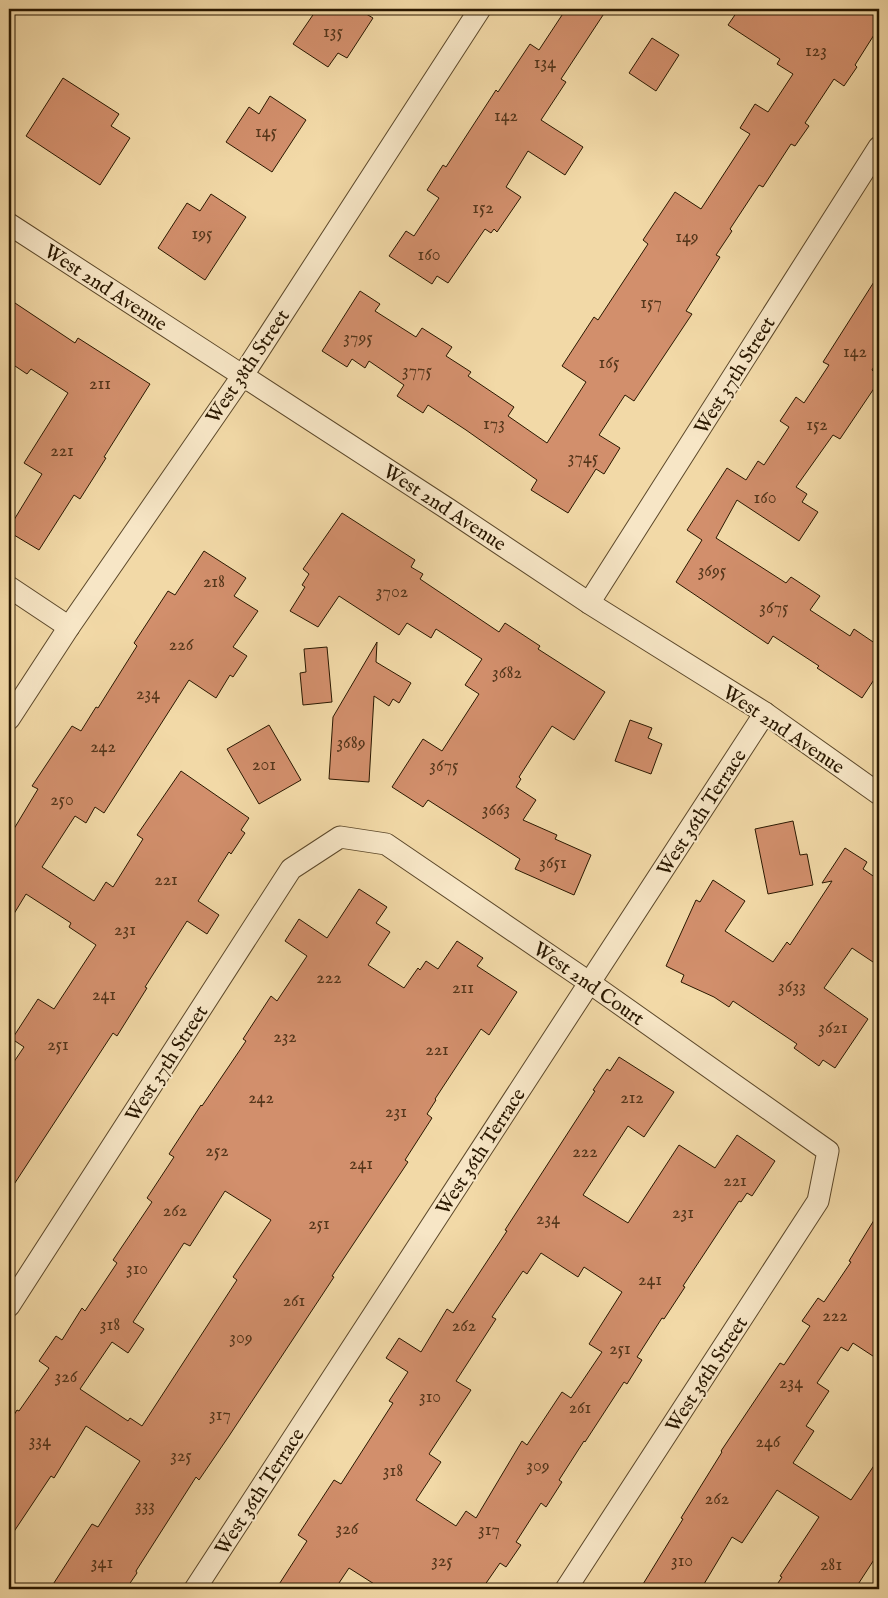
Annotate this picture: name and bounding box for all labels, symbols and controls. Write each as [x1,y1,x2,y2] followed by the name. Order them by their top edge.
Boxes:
[323,21,343,44] house number: 135
[805,40,827,63] house number: 123
[534,52,556,75] house number: 134
[494,105,518,128] house number: 142
[255,121,277,144] house number: 145
[472,197,494,220] house number: 152
[191,223,213,246] house number: 195
[675,226,699,249] house number: 149
[39,239,171,337] street label: West 2nd Avenue
[417,244,441,267] house number: 160
[640,292,662,315] house number: 157
[201,305,296,429] street label: West 38th Street
[689,312,781,439] street label: West 37th Street
[343,327,373,350] house number: 3795
[843,341,867,364] house number: 142
[599,352,620,375] house number: 165
[402,360,433,383] house number: 3775
[89,373,111,396] house number: 211
[483,413,505,436] house number: 173
[806,414,828,437] house number: 152
[50,440,74,463] house number: 221
[568,447,599,470] house number: 3745
[378,459,510,557] street label: West 2nd Avenue
[753,487,777,510] house number: 160
[698,560,727,583] house number: 3695
[203,571,225,594] house number: 218
[376,581,408,604] house number: 3702
[759,597,789,620] house number: 3675
[169,634,194,657] house number: 226
[492,662,522,685] house number: 3682
[717,680,849,780] street label: West 2nd Avenue
[136,683,160,706] house number: 234
[336,732,366,755] house number: 3689
[90,736,116,759] house number: 242
[652,745,753,881] street label: West 36th Terrace
[252,754,276,777] house number: 201
[429,755,459,778] house number: 3675
[50,789,74,812] house number: 250
[482,799,510,822] house number: 3663
[539,852,567,875] house number: 3651
[154,869,178,892] house number: 221
[114,919,136,942] house number: 231
[528,937,649,1032] street label: West 2nd Court
[316,967,342,990] house number: 222
[778,976,806,999] house number: 3633
[452,977,474,1000] house number: 211
[92,984,116,1007] house number: 241
[120,1001,214,1127] street label: West 37th Street
[818,1017,848,1040] house number: 3621
[273,1026,297,1049] house number: 232
[47,1034,69,1057] house number: 251
[425,1039,449,1062] house number: 221
[431,1084,532,1220] street label: West 36th Terrace
[248,1087,274,1110] house number: 242
[620,1087,644,1110] house number: 212
[385,1101,407,1124] house number: 231
[205,1140,229,1163] house number: 252
[572,1141,598,1164] house number: 222
[349,1153,373,1176] house number: 241
[723,1170,747,1193] house number: 221
[163,1200,187,1223] house number: 262
[672,1202,694,1225] house number: 231
[536,1208,560,1231] house number: 234
[308,1213,330,1236] house number: 251
[126,1258,148,1281] house number: 310
[638,1269,662,1292] house number: 241
[283,1290,305,1313] house number: 261
[822,1305,848,1328] house number: 222
[661,1312,754,1437] street label: West 36th Street
[100,1314,120,1337] house number: 318
[452,1315,476,1338] house number: 262
[229,1327,253,1350] house number: 309
[609,1338,631,1361] house number: 251
[55,1366,78,1389] house number: 326
[779,1372,803,1395] house number: 234
[419,1386,441,1409] house number: 310
[569,1397,591,1420] house number: 261
[209,1404,231,1427] house number: 317
[210,1424,311,1560] street label: West 36th Terrace
[29,1430,51,1453] house number: 334
[756,1431,781,1454] house number: 246
[170,1445,192,1468] house number: 325
[526,1455,550,1478] house number: 309
[383,1460,403,1483] house number: 318
[705,1488,729,1511] house number: 262
[135,1495,155,1518] house number: 333
[336,1518,359,1541] house number: 326
[478,1519,500,1542] house number: 317
[431,1550,453,1573] house number: 325
[671,1550,693,1573] house number: 310
[91,1552,113,1575] house number: 341
[820,1554,842,1577] house number: 281

